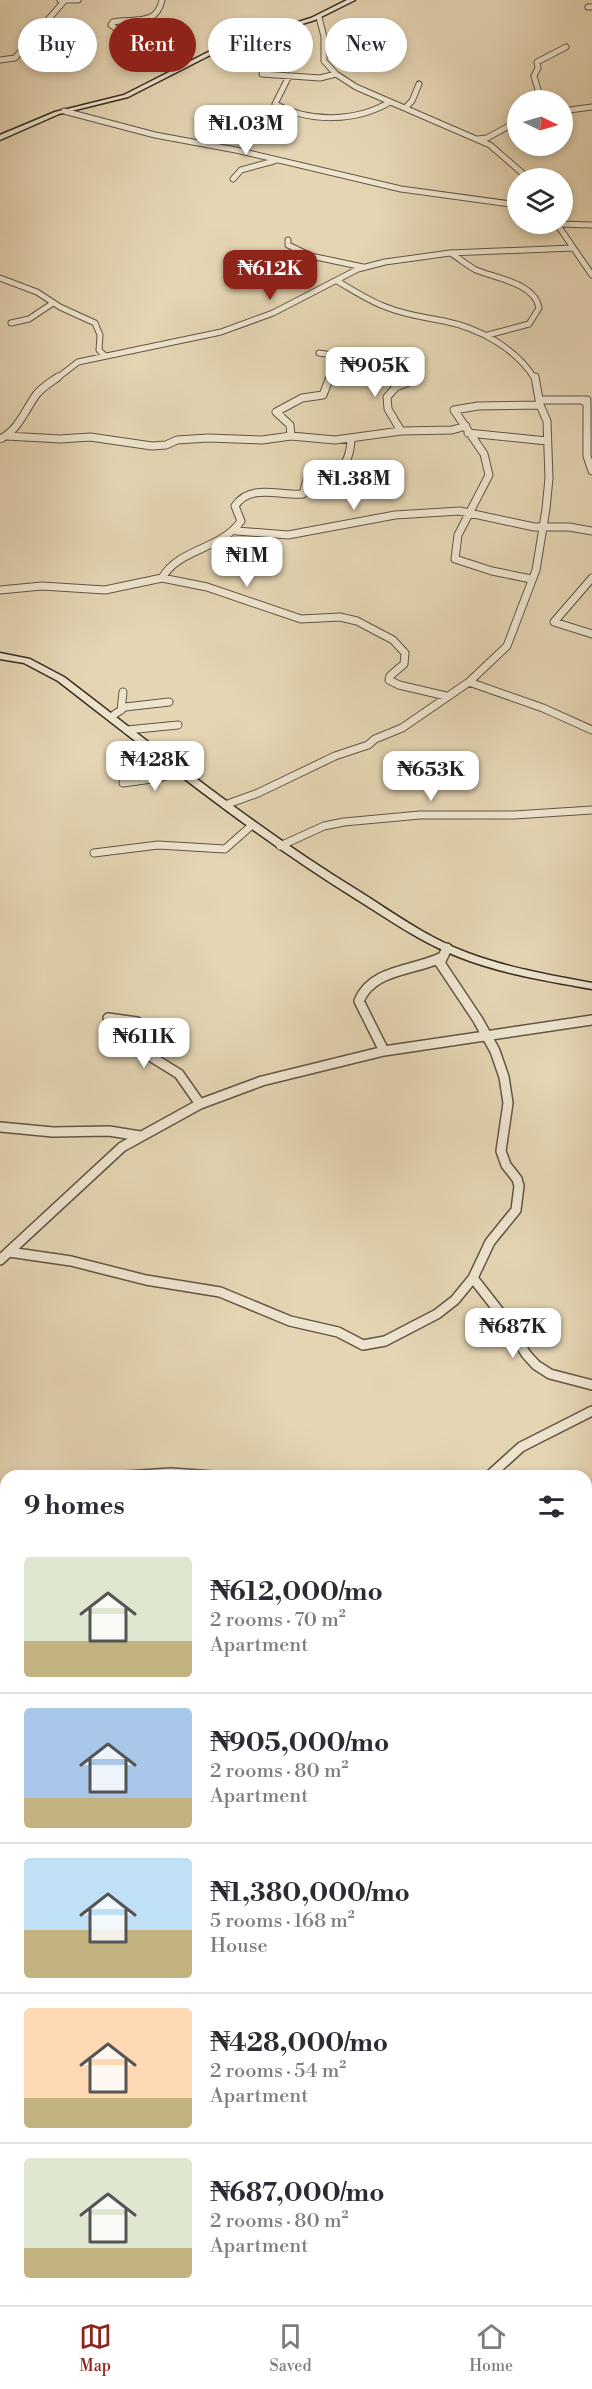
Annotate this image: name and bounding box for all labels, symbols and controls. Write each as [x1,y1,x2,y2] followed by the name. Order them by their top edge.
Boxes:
[18,18,97,72] chip: Buy
[109,18,196,72] chip: Rent
[208,18,313,72] chip: Filters
[325,18,407,72] chip: New
[507,90,573,156] north arrow
[507,90,573,234] map controls
[197,105,295,156] pin: ₦1.03M
[208,112,284,137] text: ₦1.03M
[507,168,573,234] button: layers
[228,250,312,301] pin: ₦612K
[237,257,303,282] text: ₦612K
[333,347,417,398] pin: ₦905K
[340,354,410,379] text: ₦905K
[305,460,403,511] pin: ₦1.38M
[317,467,391,492] text: ₦1.38M
[218,537,276,588] pin: ₦1M
[226,544,269,569] text: ₦1M
[113,741,197,792] pin: ₦428K
[120,748,190,773] text: ₦428K
[389,751,473,802] pin: ₦653K
[397,758,465,783] text: ₦653K
[102,1018,186,1069] pin: ₦611K
[113,1025,175,1050] text: ₦611K
[471,1308,555,1359] pin: ₦687K
[479,1315,547,1340] text: ₦687K
[24,1490,125,1522] text: 9 homes
[535,1490,568,1523] icon: filters
[210,1576,383,1608] text: ₦612,000/mo
[72,1581,144,1653] icon: home
[210,1608,346,1633] text: 2 rooms · 70 m²
[210,1633,308,1658] text: Apartment
[210,1727,389,1759] text: ₦905,000/mo
[72,1732,144,1804] icon: home
[210,1759,348,1784] text: 2 rooms · 80 m²
[210,1784,308,1809] text: Apartment
[210,1877,410,1909] text: ₦1,380,000/mo
[72,1882,144,1954] icon: home
[210,1909,355,1934] text: 5 rooms · 168 m²
[210,1934,268,1959] text: House
[210,2027,388,2059] text: ₦428,000/mo
[72,2032,144,2104] icon: home
[210,2059,346,2084] text: 2 rooms · 54 m²
[210,2084,308,2109] text: Apartment
[210,2177,384,2209] text: ₦687,000/mo
[72,2182,144,2254] icon: home
[210,2209,348,2234] text: 2 rooms · 80 m²
[210,2234,308,2259] text: Apartment
[79,2320,112,2376] tab: Map
[270,2320,312,2376] tab: Saved
[469,2320,513,2376] tab: Home

